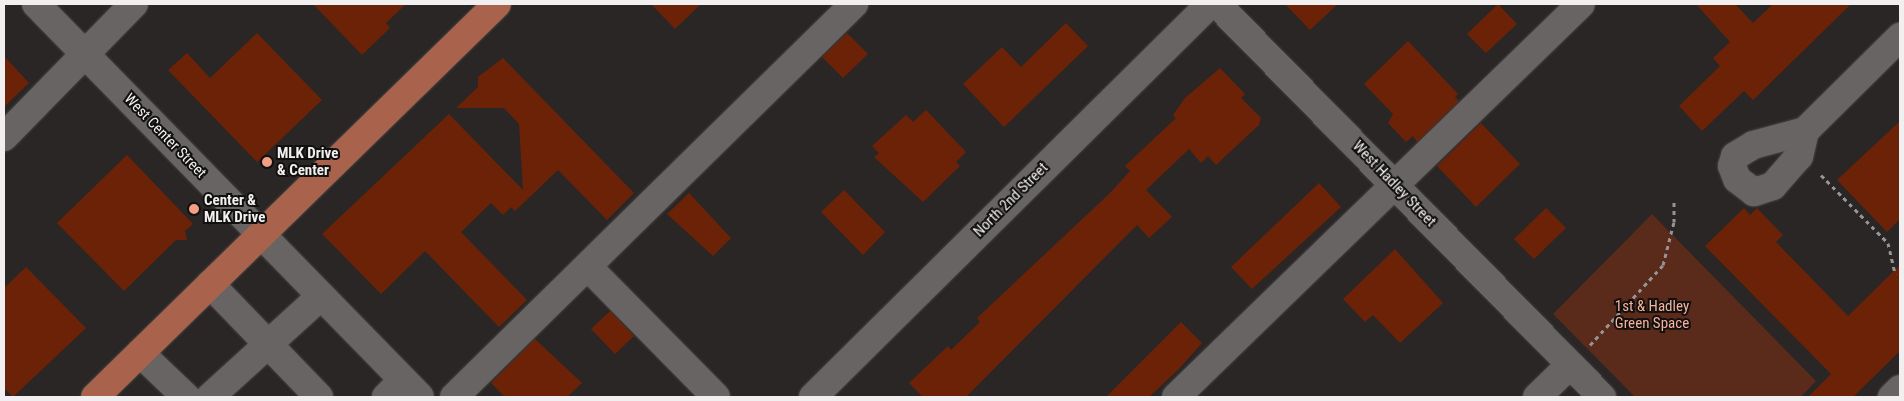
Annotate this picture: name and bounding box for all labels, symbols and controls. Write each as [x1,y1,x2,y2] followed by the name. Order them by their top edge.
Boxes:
[120,90,210,182] street label: West Center Street
[1349,137,1439,231] street label: West Hadley Street
[277,144,338,179] place label: MLK Drive & Center
[261,156,273,168] marker: MLK Drive & Center
[970,159,1052,241] street label: North 2nd Street
[204,191,265,226] place label: Center & MLK Drive
[188,203,200,215] marker: Center & MLK Drive
[1615,297,1689,332] park label: 1st & Hadley Green Space

